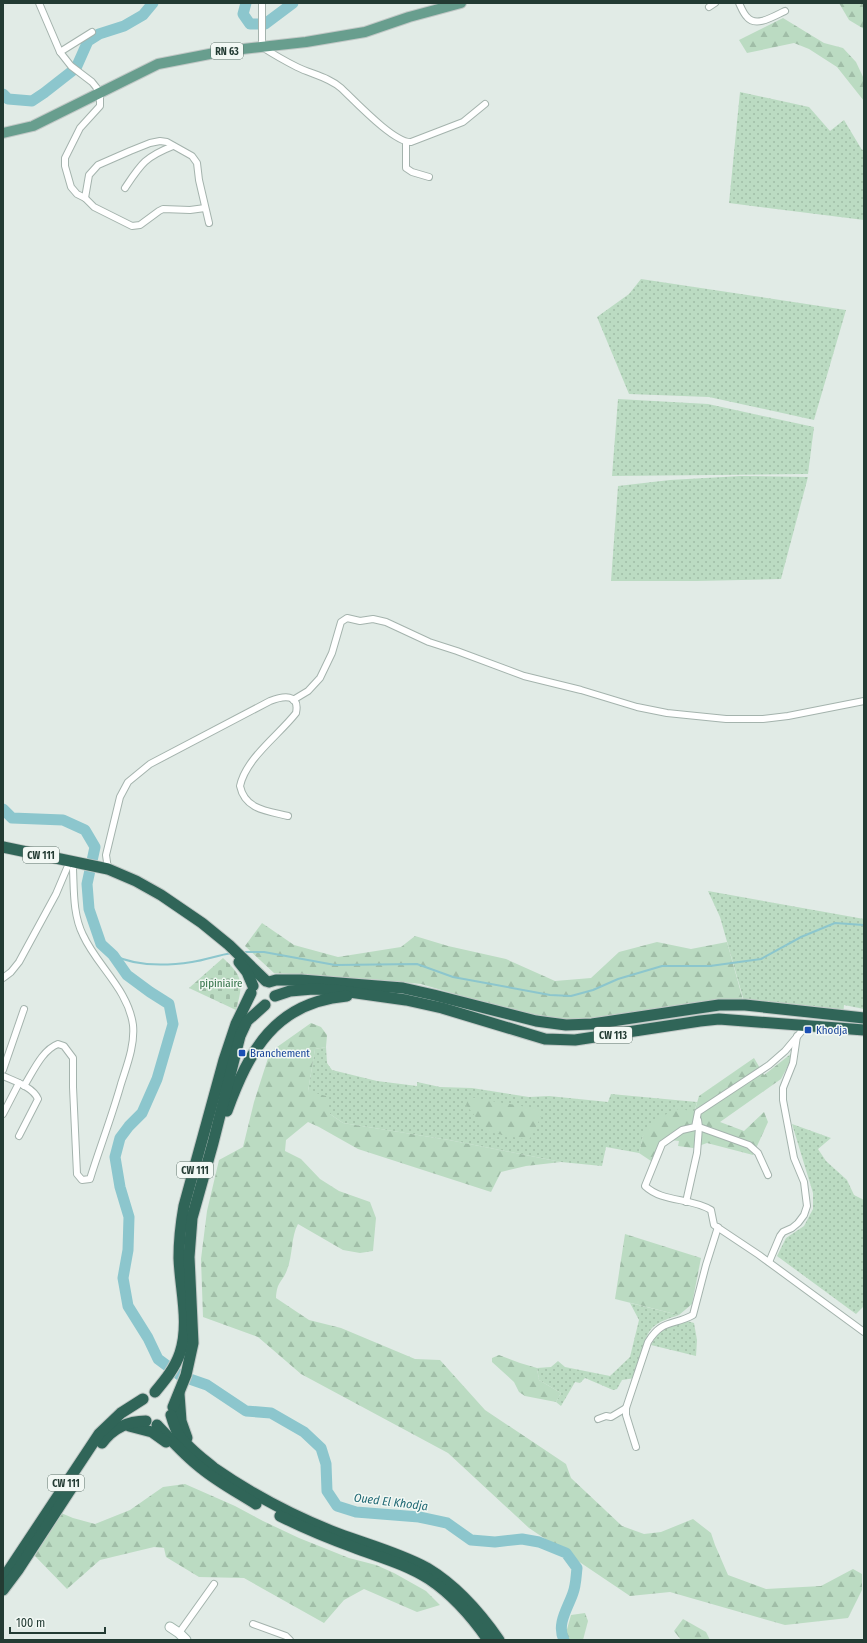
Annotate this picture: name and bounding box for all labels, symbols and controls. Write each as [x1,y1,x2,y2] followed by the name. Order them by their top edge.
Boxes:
[211,43,243,59] road number: RN 63
[23,847,59,863] road number: CW 111
[200,977,242,990] park label: pipiniaire
[816,1024,847,1037] place label: Khodja
[803,1025,813,1035] marker: Khodja
[594,1027,632,1043] road number: CW 113
[250,1047,310,1060] place label: Branchement
[237,1048,247,1058] marker: Branchement
[177,1162,213,1178] road number: CW 111
[48,1475,84,1491] road number: CW 111
[353,1491,429,1513] water label: Oued El Khodja
[10,1609,105,1635] scale bar
[16,1616,45,1630] text: 100 m

